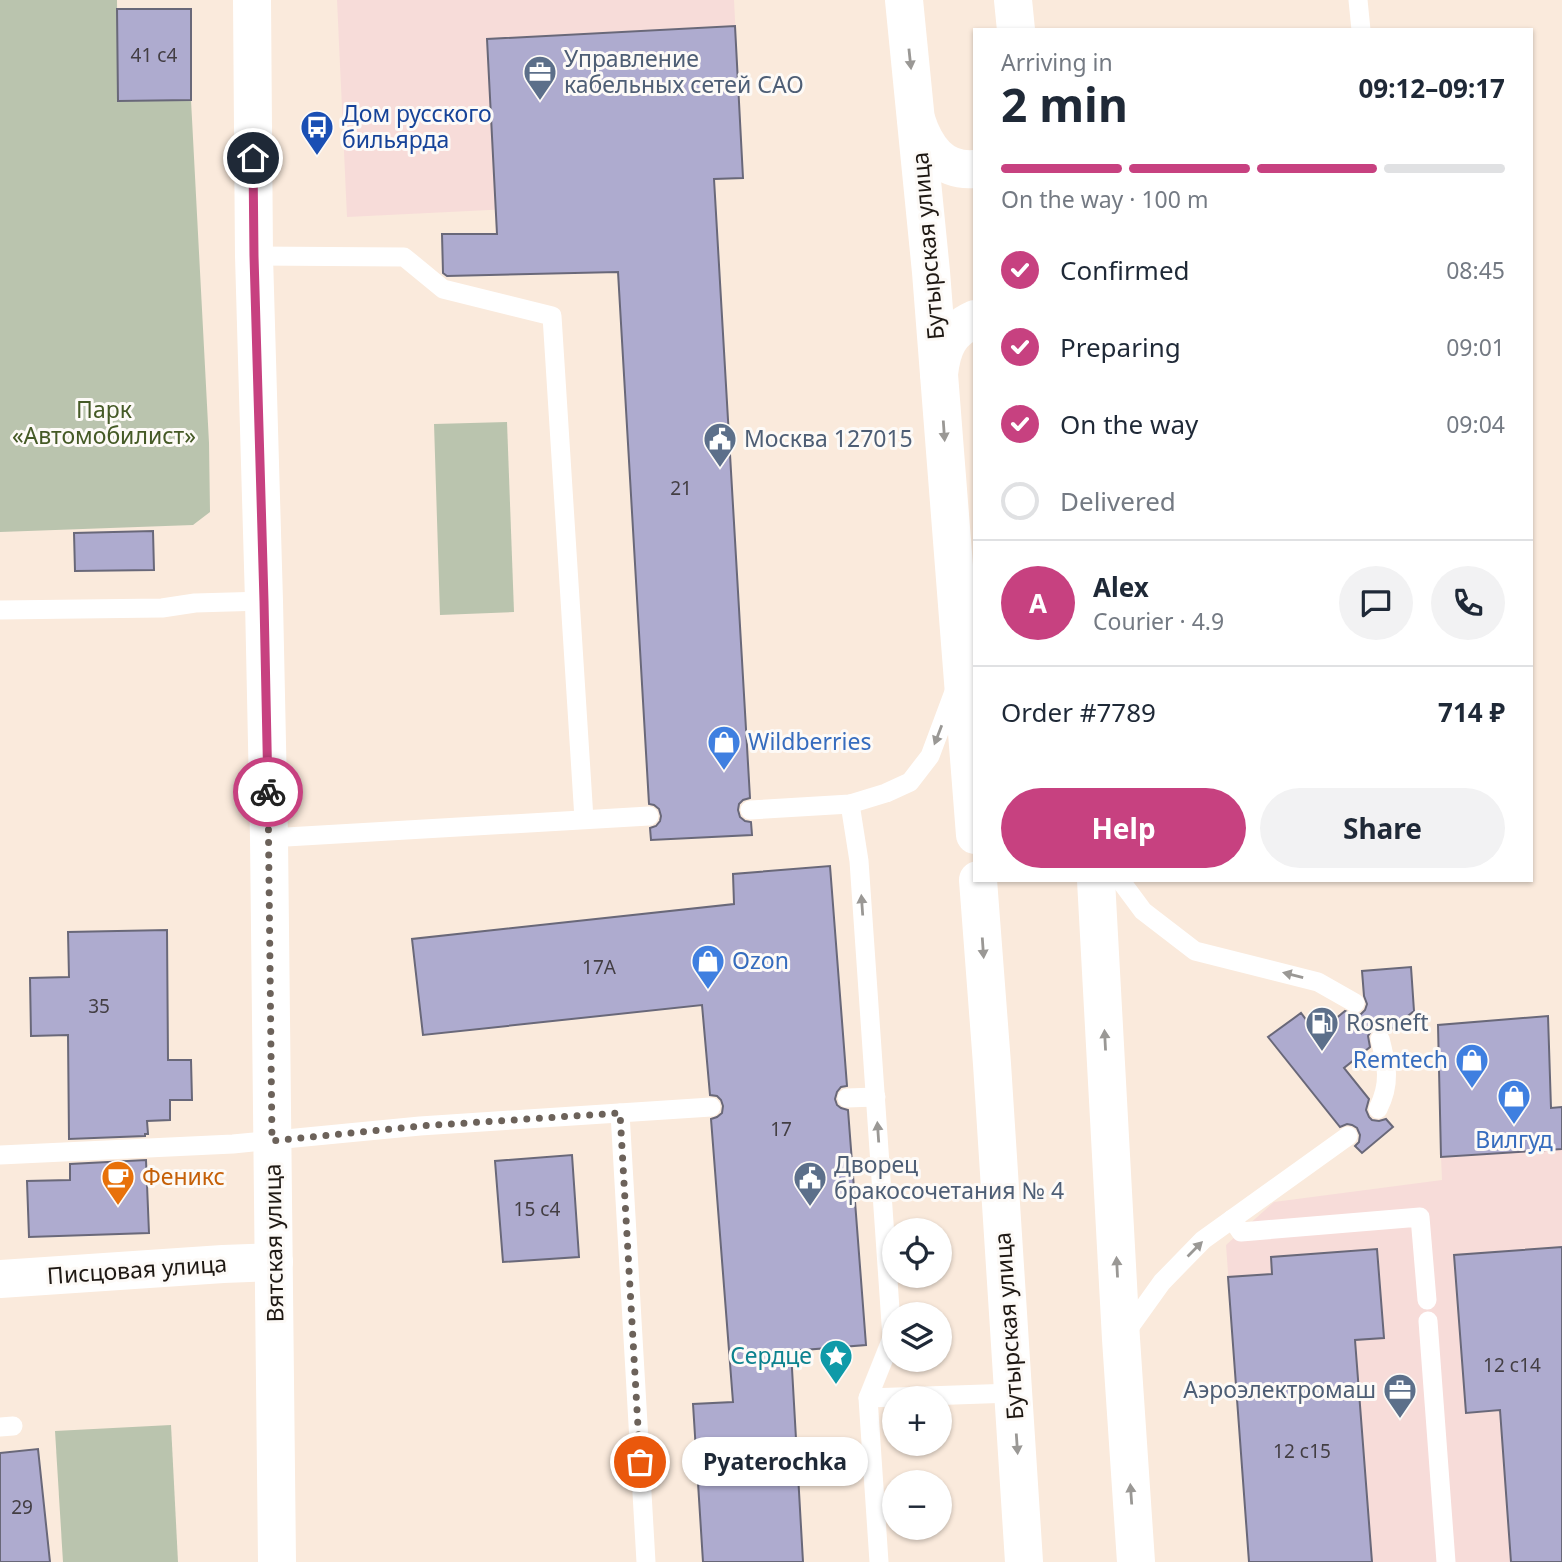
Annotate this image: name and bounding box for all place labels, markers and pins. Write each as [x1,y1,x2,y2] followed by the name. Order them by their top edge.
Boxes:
[564,42,804,100] place label: Управление кабельных сетей САО
[521,53,559,102] office icon: Управление кабельных сетей САО
[342,97,492,155] place label: Дом русского бильярда
[298,108,336,157] bus stop icon: Дом русского бильярда
[223,128,283,188] pin
[701,420,739,469] public building icon: Москва 127015
[744,422,913,454] place label: Москва 127015
[705,723,743,772] shop icon: Wildberries
[748,725,871,757] place label: Wildberries
[689,942,727,991] shop icon: Ozon
[732,944,789,976] place label: Ozon
[1303,1004,1341,1053] fuel station icon: Rosneft
[1346,1006,1429,1038] place label: Rosneft
[1453,1041,1491,1090] shop icon: Remtech
[1353,1043,1448,1075] place label: Remtech
[1495,1077,1533,1126] shop icon: Вилгуд
[1475,1123,1553,1155] place label: Вилгуд
[834,1148,1064,1206] place label: Дворец бракосочетания № 4
[99,1158,137,1207] cafe icon: Феникс
[791,1159,829,1208] public building icon: Дворец бракосочетания № 4
[142,1160,225,1192] place label: Феникс
[817,1337,855,1386] place icon: Сердце
[730,1339,812,1371] place label: Сердце
[1381,1371,1419,1420] office icon: Аэроэлектромаш
[1183,1373,1376,1405] place label: Аэроэлектромаш
[610,1432,670,1492] pin
[682,1438,868,1486] callout: Pyaterochka

